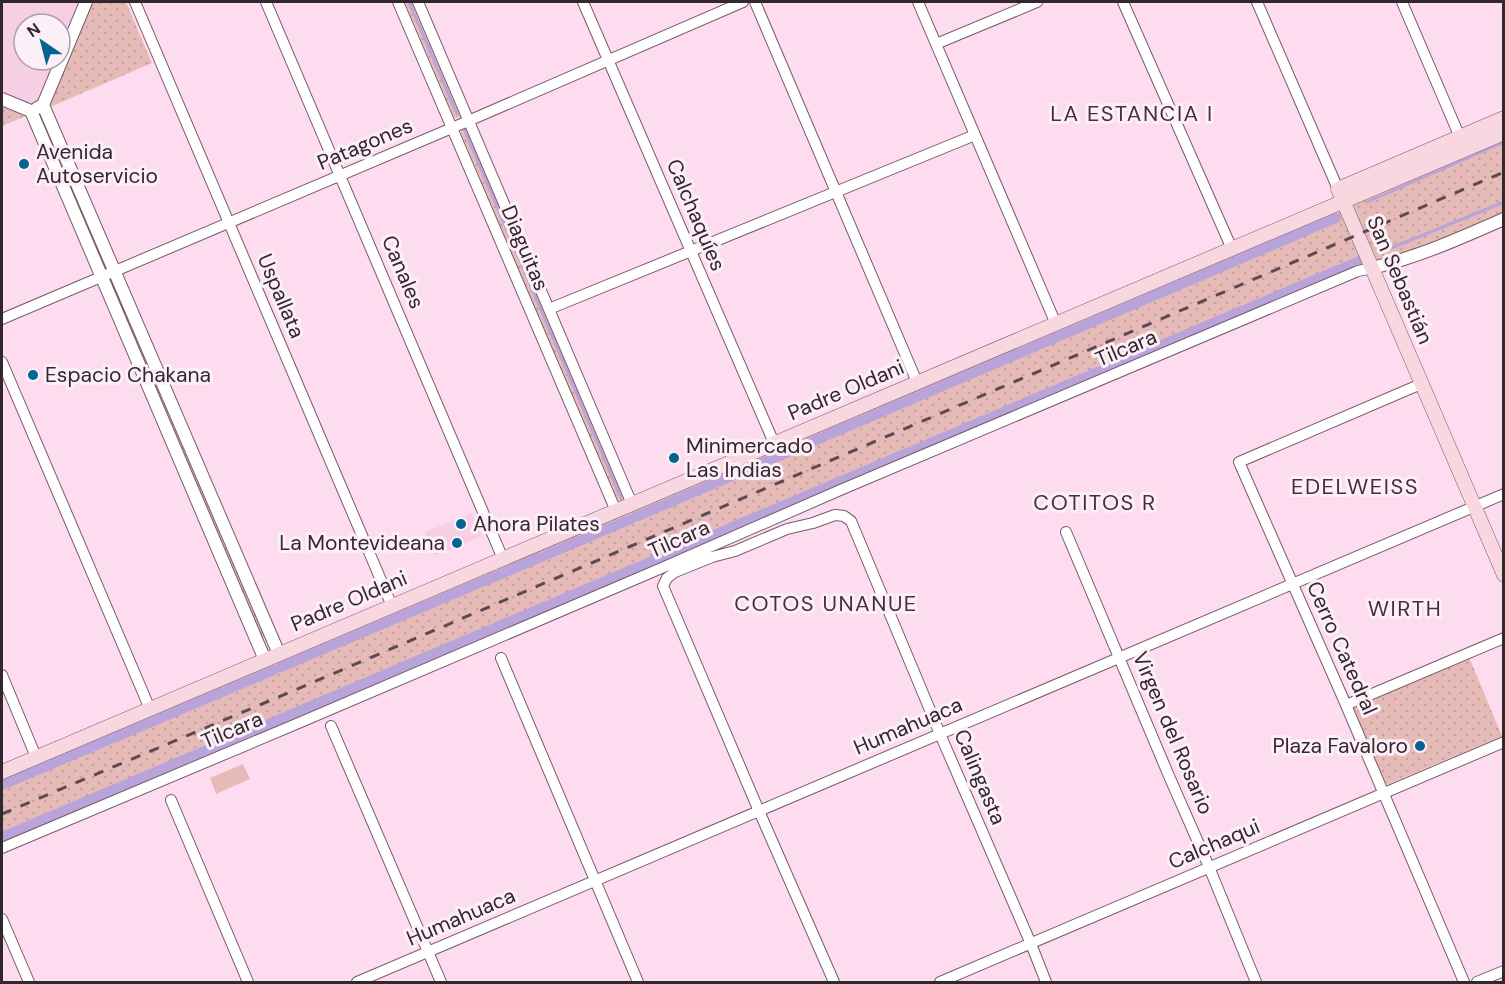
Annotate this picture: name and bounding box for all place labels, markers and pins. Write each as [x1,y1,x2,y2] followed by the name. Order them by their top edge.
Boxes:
[36,138,158,190] place label: Avenida Autoservicio
[17,157,31,171] marker: Avenida Autoservicio
[45,361,211,389] place label: Espacio Chakana
[26,368,40,382] marker: Espacio Chakana
[686,432,813,484] place label: Minimercado Las Indias
[667,451,681,465] marker: Minimercado Las Indias
[473,510,600,538] place label: Ahora Pilates
[454,517,468,531] marker: Ahora Pilates
[279,529,445,557] place label: La Montevideana
[450,536,464,550] marker: La Montevideana
[1273,732,1408,760] place label: Plaza Favaloro
[1413,739,1427,753] marker: Plaza Favaloro

